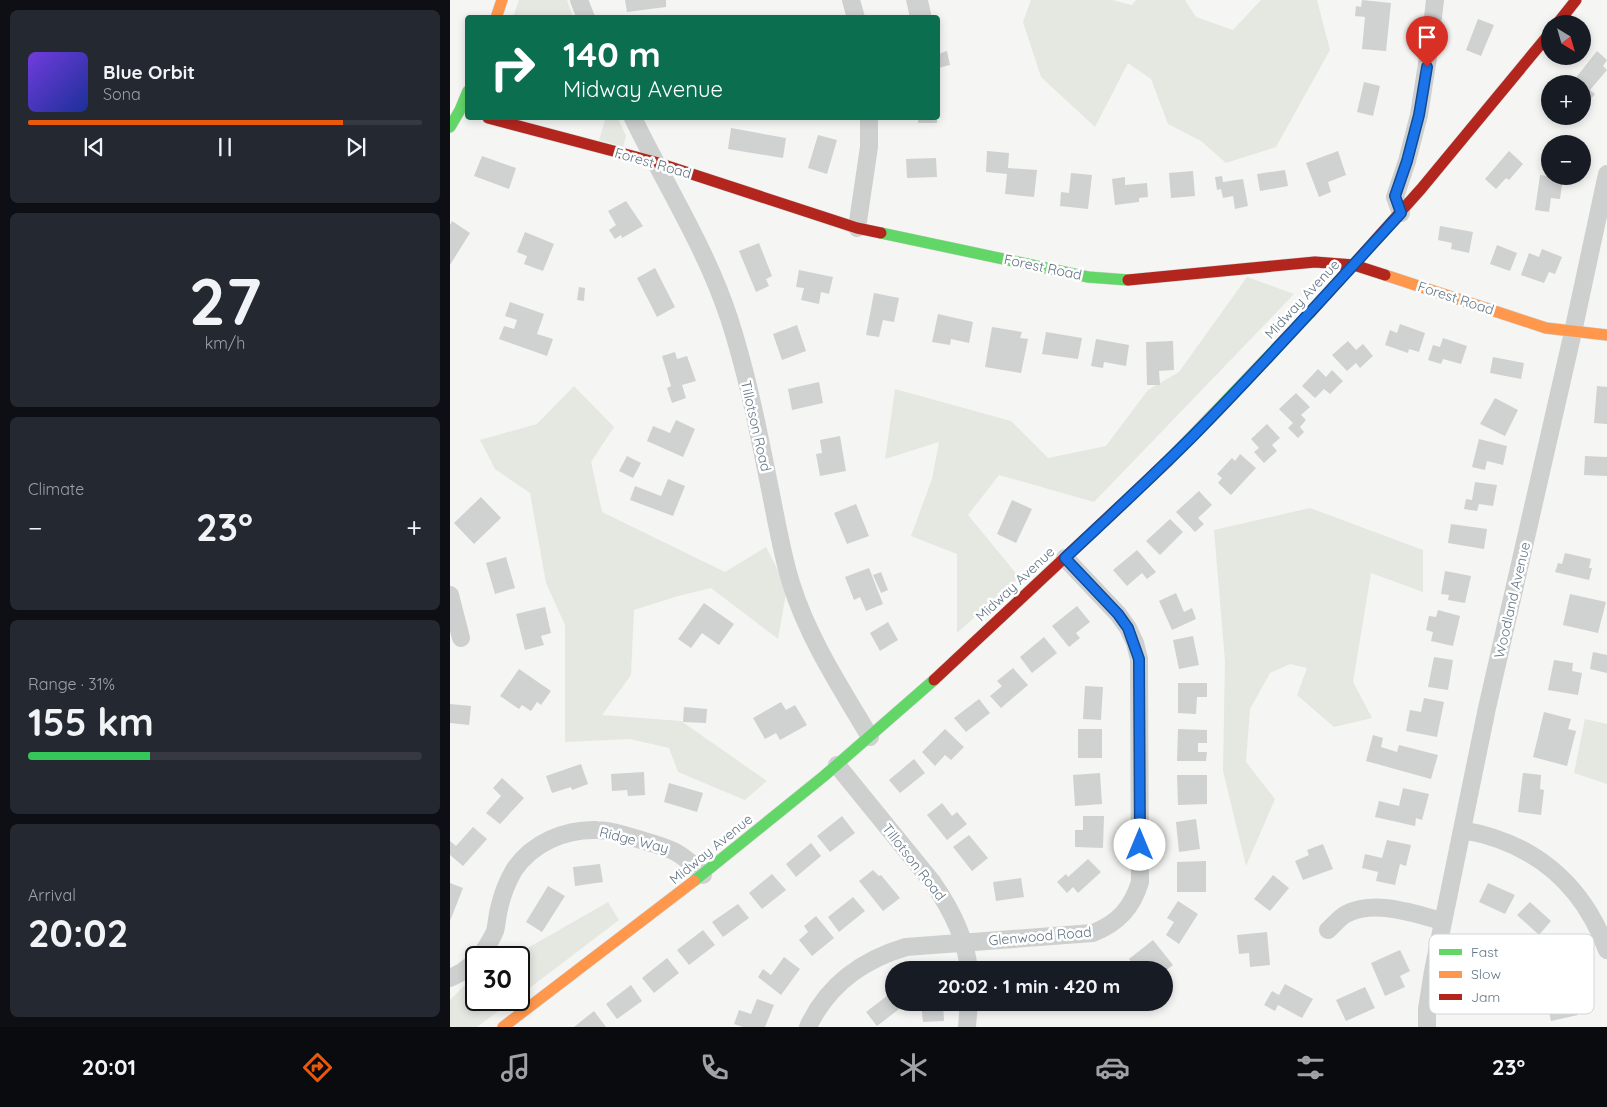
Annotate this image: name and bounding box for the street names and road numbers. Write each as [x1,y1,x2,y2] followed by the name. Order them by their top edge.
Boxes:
[613,143,693,183] street label: Forest Road
[1002,250,1084,284] street label: Forest Road
[1261,256,1343,342] street label: Midway Avenue
[1416,277,1496,319] street label: Forest Road
[737,379,775,473] street label: Tillotson Road
[1490,540,1534,660] street label: Woodland Avenue
[972,543,1058,625] street label: Midway Avenue
[666,810,756,888] street label: Midway Avenue
[878,820,950,904] street label: Tillotson Road
[597,823,671,857] street label: Ridge Way
[988,923,1092,949] street label: Glenwood Road

